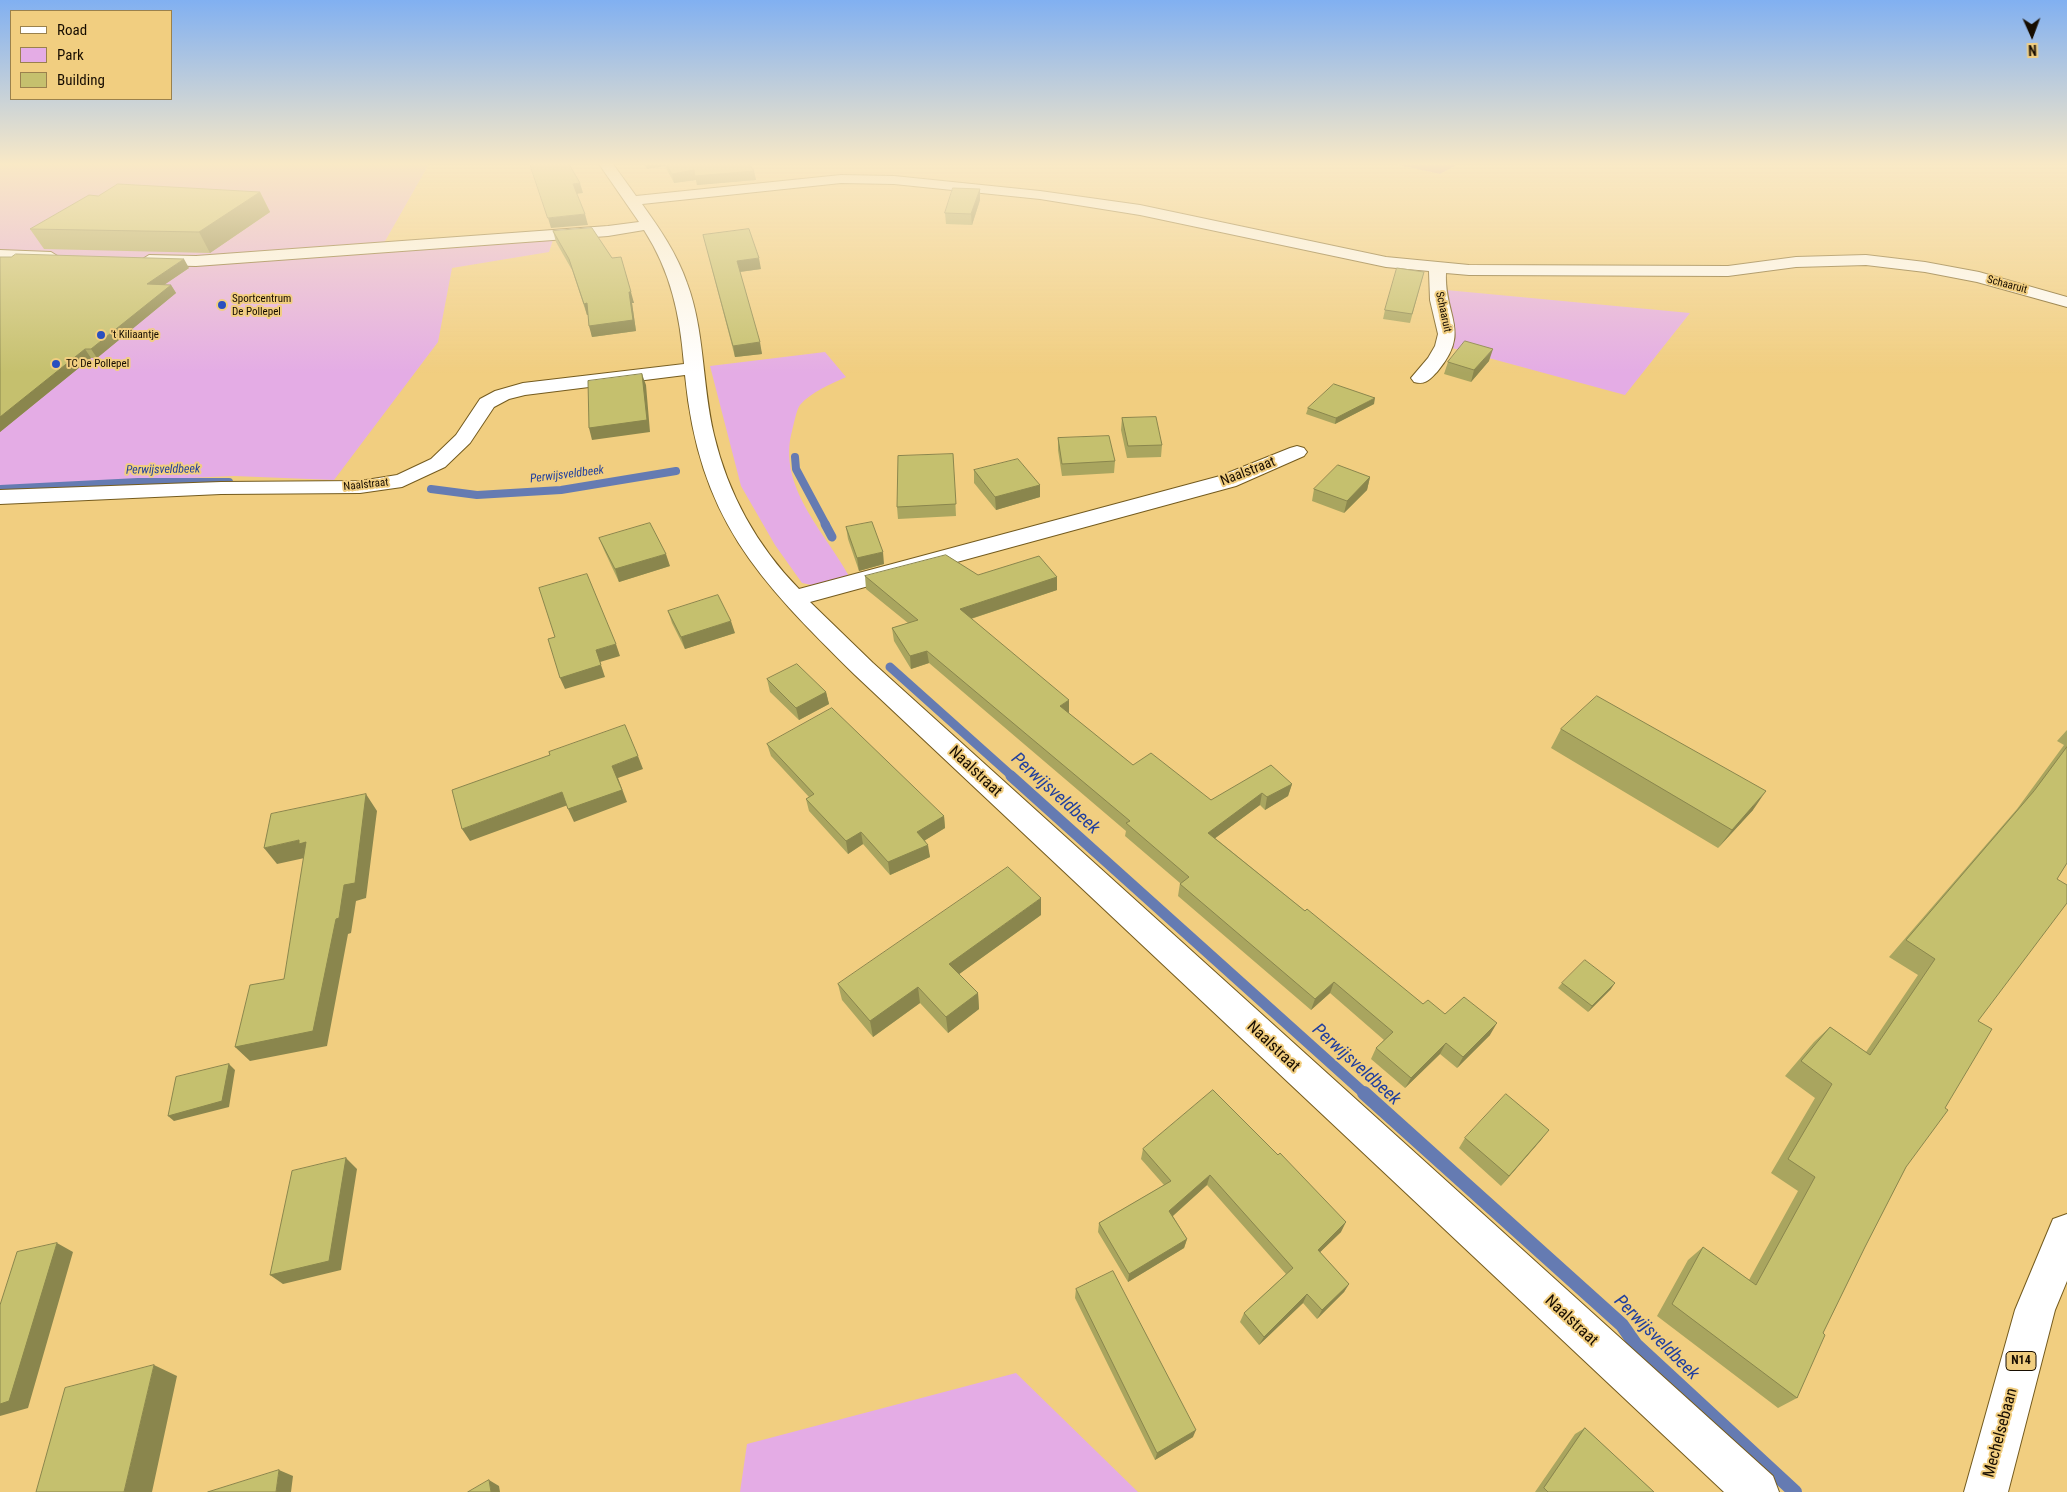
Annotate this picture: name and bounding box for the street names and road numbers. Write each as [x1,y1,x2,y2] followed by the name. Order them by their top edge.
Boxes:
[1985,273,2029,297] street label: Schaaruit
[1432,291,1454,333] street label: Schaaruit
[1218,454,1278,490] street label: Naalstraat
[343,476,389,494] street label: Naalstraat
[944,743,1006,801] street label: Naalstraat
[1242,1018,1304,1076] street label: Naalstraat
[1540,1292,1602,1350] street label: Naalstraat
[2006,1352,2036,1370] road number: N14
[1980,1386,2022,1480] street label: Mechelsebaan

